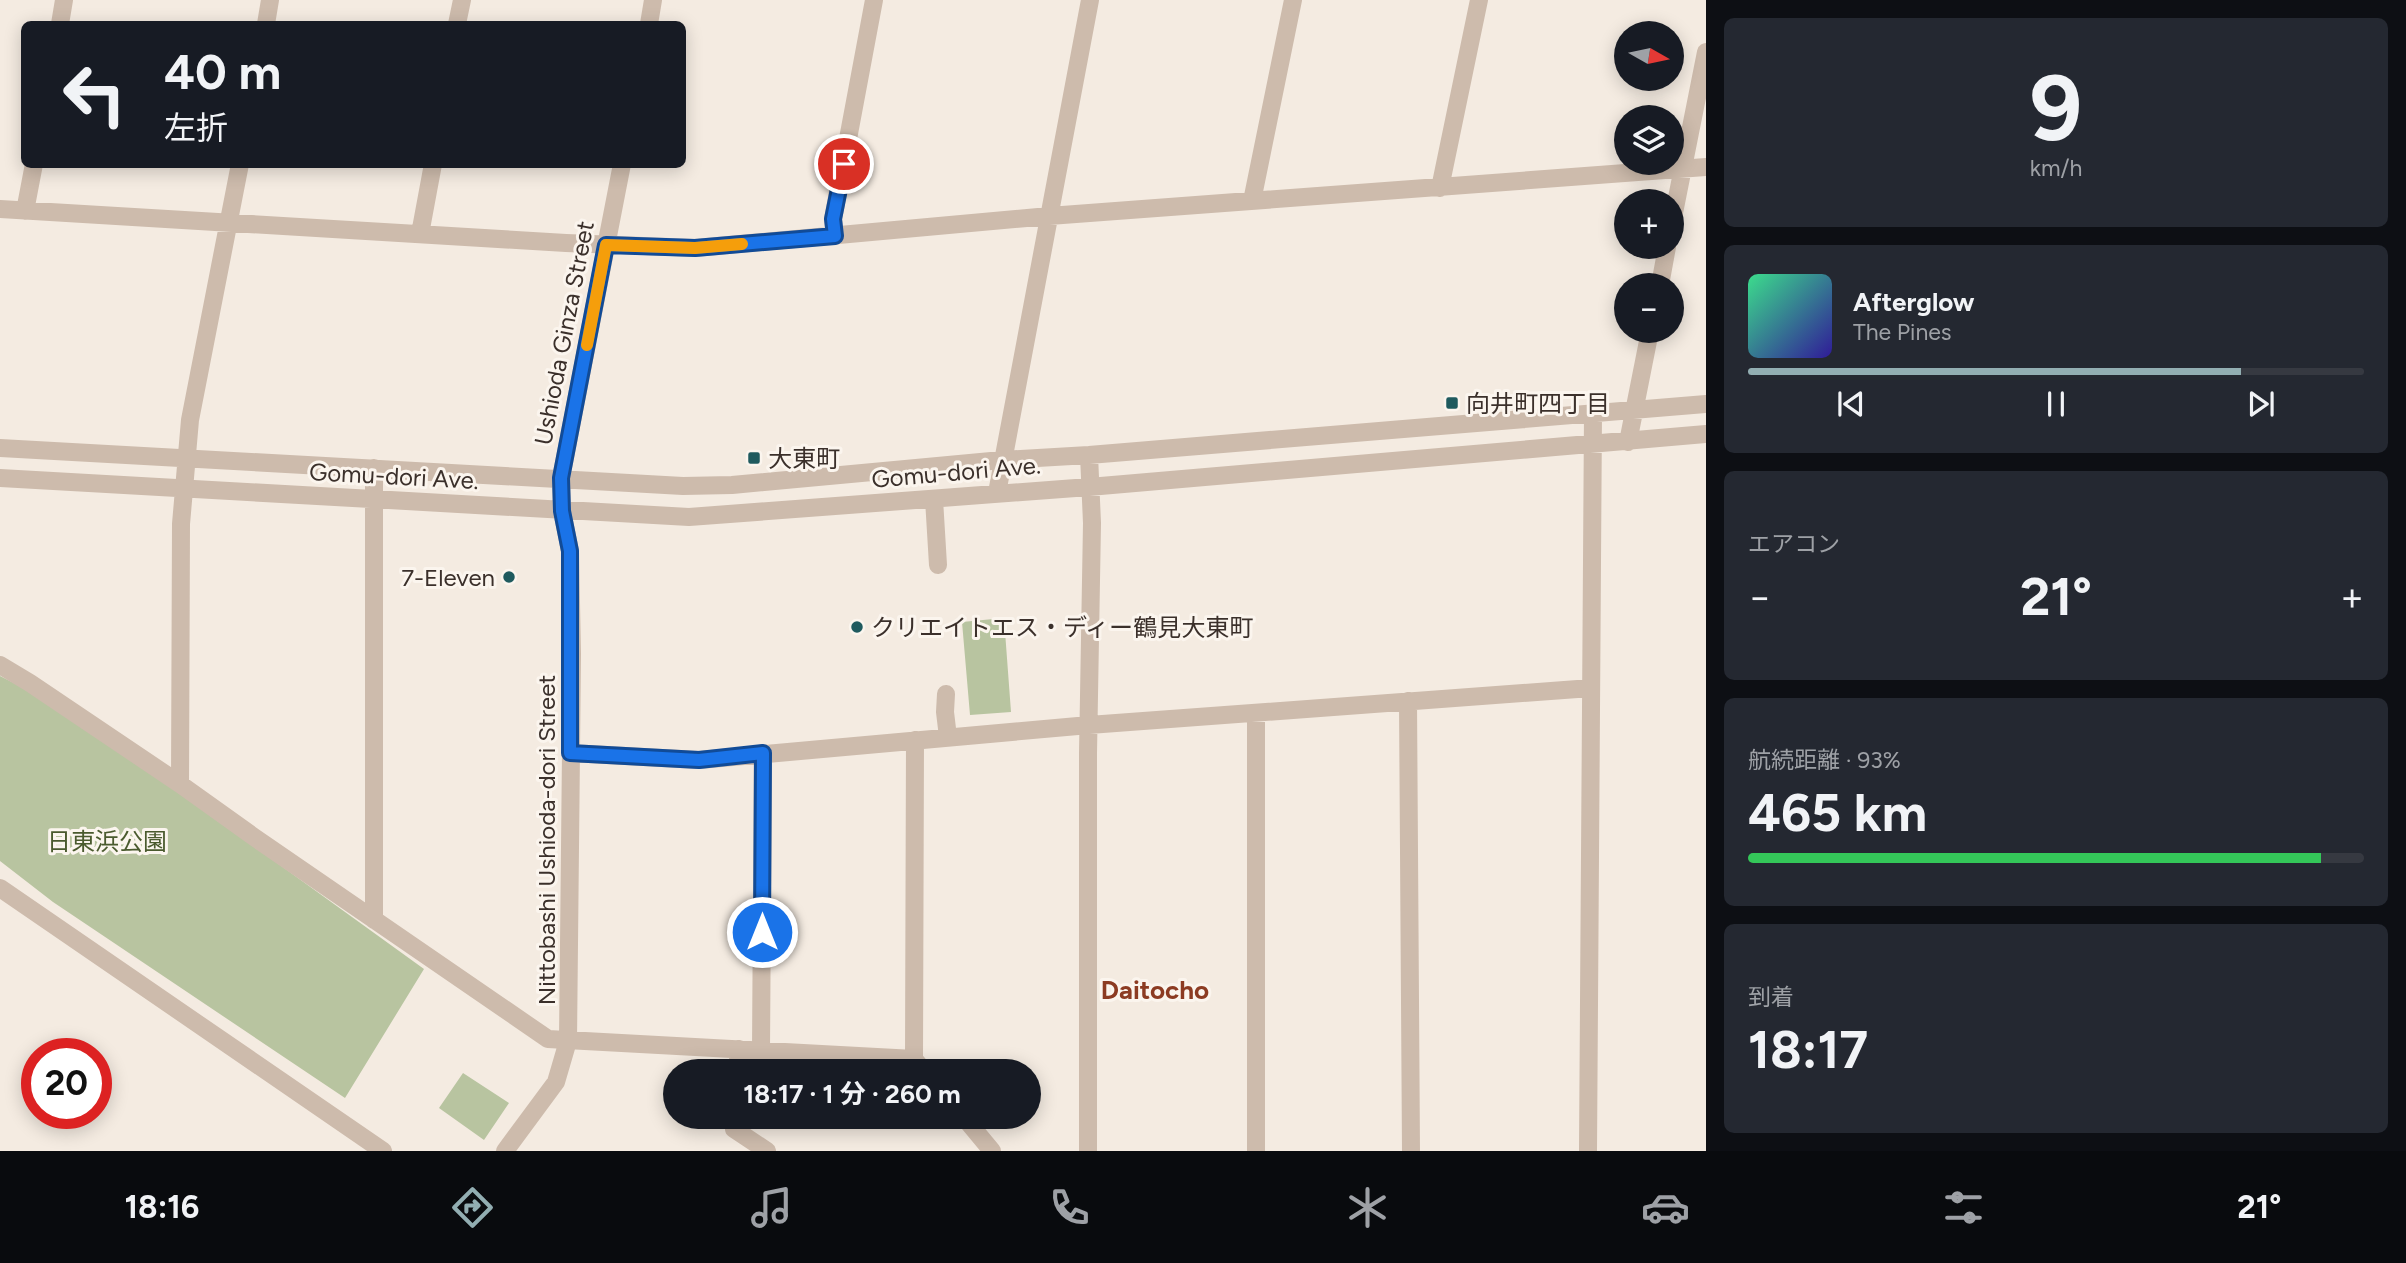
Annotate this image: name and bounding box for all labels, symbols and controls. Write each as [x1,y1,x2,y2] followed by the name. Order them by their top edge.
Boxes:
[1614,21,1684,91] north arrow
[1614,21,1684,343] map controls
[164,42,281,101] text: 40 m
[49,49,140,140] icon: left
[2030,54,2082,163] text: 9
[1614,105,1684,175] button: layers
[164,109,228,147] text: 左折
[814,134,874,194] pin
[825,145,863,183] icon: arrive
[2030,154,2082,182] text: km/h
[1614,189,1684,259] button: +
[528,219,600,447] street label: Ushioda Ginza Street
[1614,273,1684,343] button: −
[1853,286,1975,318] text: Afterglow
[1853,318,1952,346] text: The Pines
[1832,385,1870,423] icon: previous
[2037,385,2075,423] icon: pause
[2242,385,2280,423] icon: next
[1466,389,1610,418] place label: 向井町四丁目
[1444,395,1460,411] marker: 向井町四丁目
[768,444,840,473] place label: 大東町
[746,450,762,466] marker: 大東町
[870,450,1042,494] street label: Gomu-dori Ave.
[308,457,480,495] street label: Gomu-dori Ave.
[1748,530,1840,558] text: エアコン
[401,563,495,592] place label: 7-Eleven
[2020,566,2092,628] text: 21°
[501,569,517,585] marker: 7-Eleven
[1748,574,1772,620] text: −
[2340,574,2364,620] text: +
[871,613,1253,642] place label: クリエイトエス・ディー鶴見大東町
[849,619,865,635] marker: クリエイトエス・ディー鶴見大東町
[532,675,561,1005] street label: Nittobashi Ushioda-dori Street
[1748,746,1901,774] text: 航続距離 · 93%
[1748,782,1927,844] text: 465 km
[47,827,167,856] park label: 日東浜公園
[725,895,799,969] position arrow
[1101,974,1209,1006] district label: Daitocho
[1748,983,1794,1011] text: 到着
[1748,1019,1868,1081] text: 18:17
[21,1038,112,1129] speed limit sign: 20
[743,1078,961,1110] text: 18:17 · 1 分 · 260 m
[448,1183,497,1232] icon: directions
[747,1183,796,1232] icon: music
[1045,1183,1094,1232] icon: phone
[1343,1183,1392,1232] icon: climate
[1641,1183,1690,1232] icon: car
[1939,1183,1988,1232] icon: filters
[125,1188,199,1226] text: 18:16
[2237,1188,2281,1226] text: 21°

